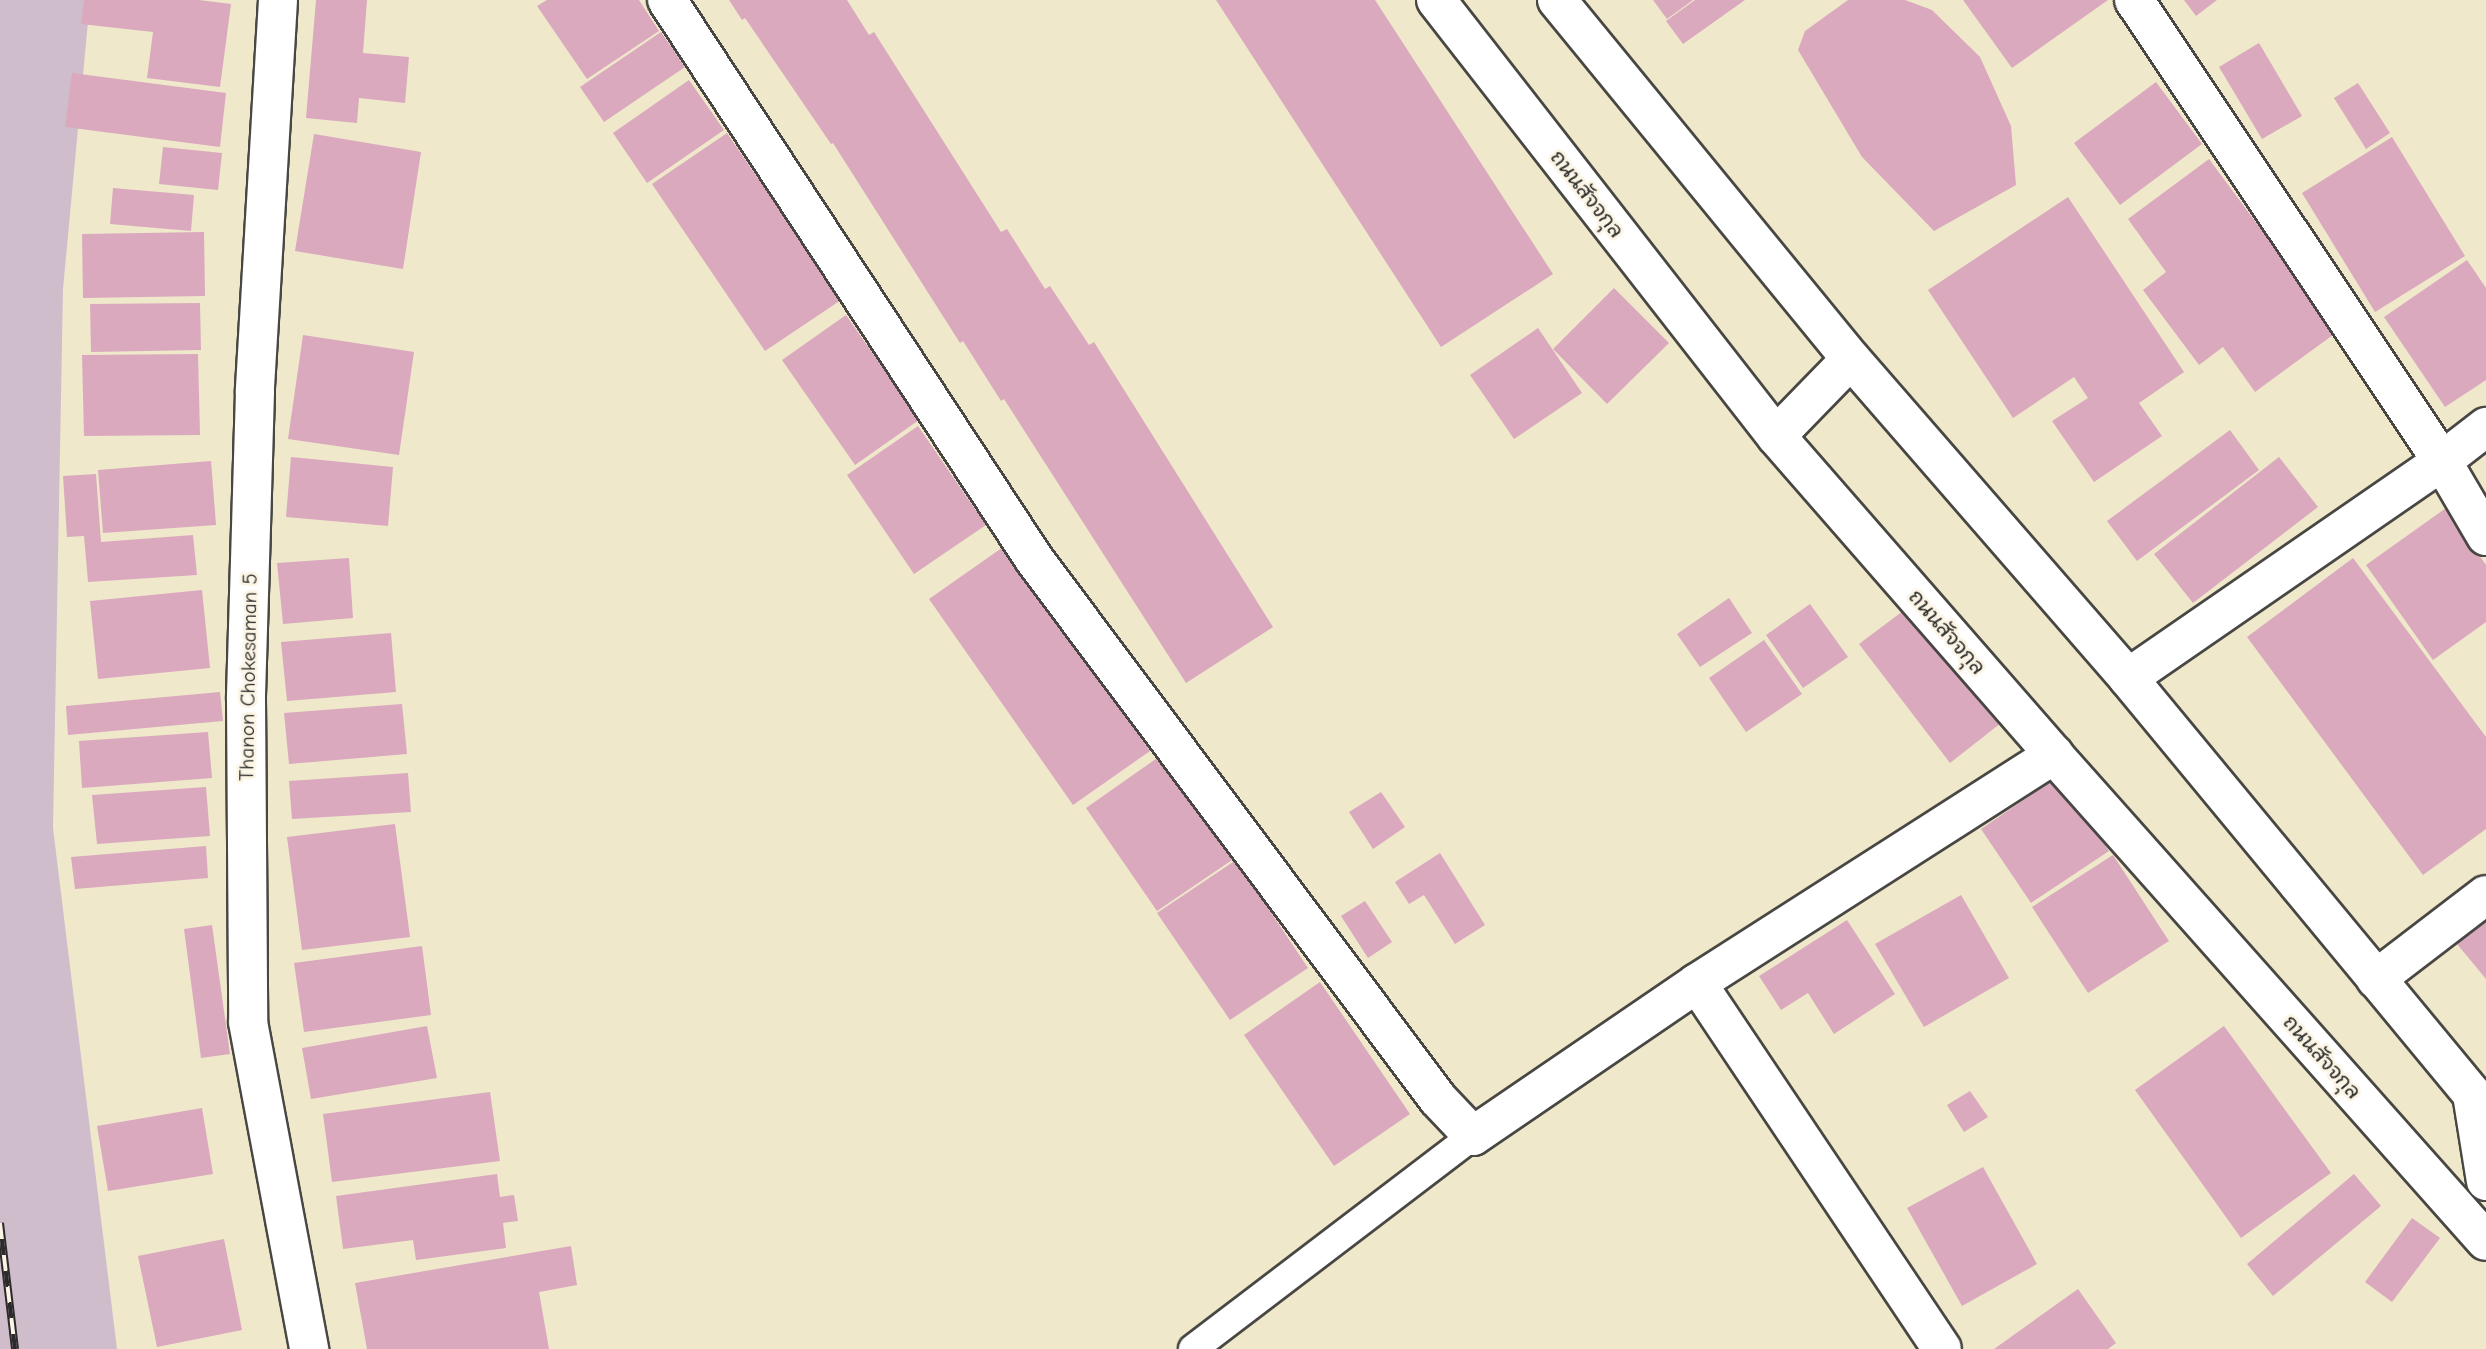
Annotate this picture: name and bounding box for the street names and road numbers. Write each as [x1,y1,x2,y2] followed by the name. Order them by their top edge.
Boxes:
[1545,145,1629,243] street label: ถนนสัจจกุล
[234,573,262,781] street label: Thanon Chokesaman 5
[1903,584,1991,680] street label: ถนนสัจจกุล
[2278,1010,2366,1104] street label: ถนนสัจจกุล

